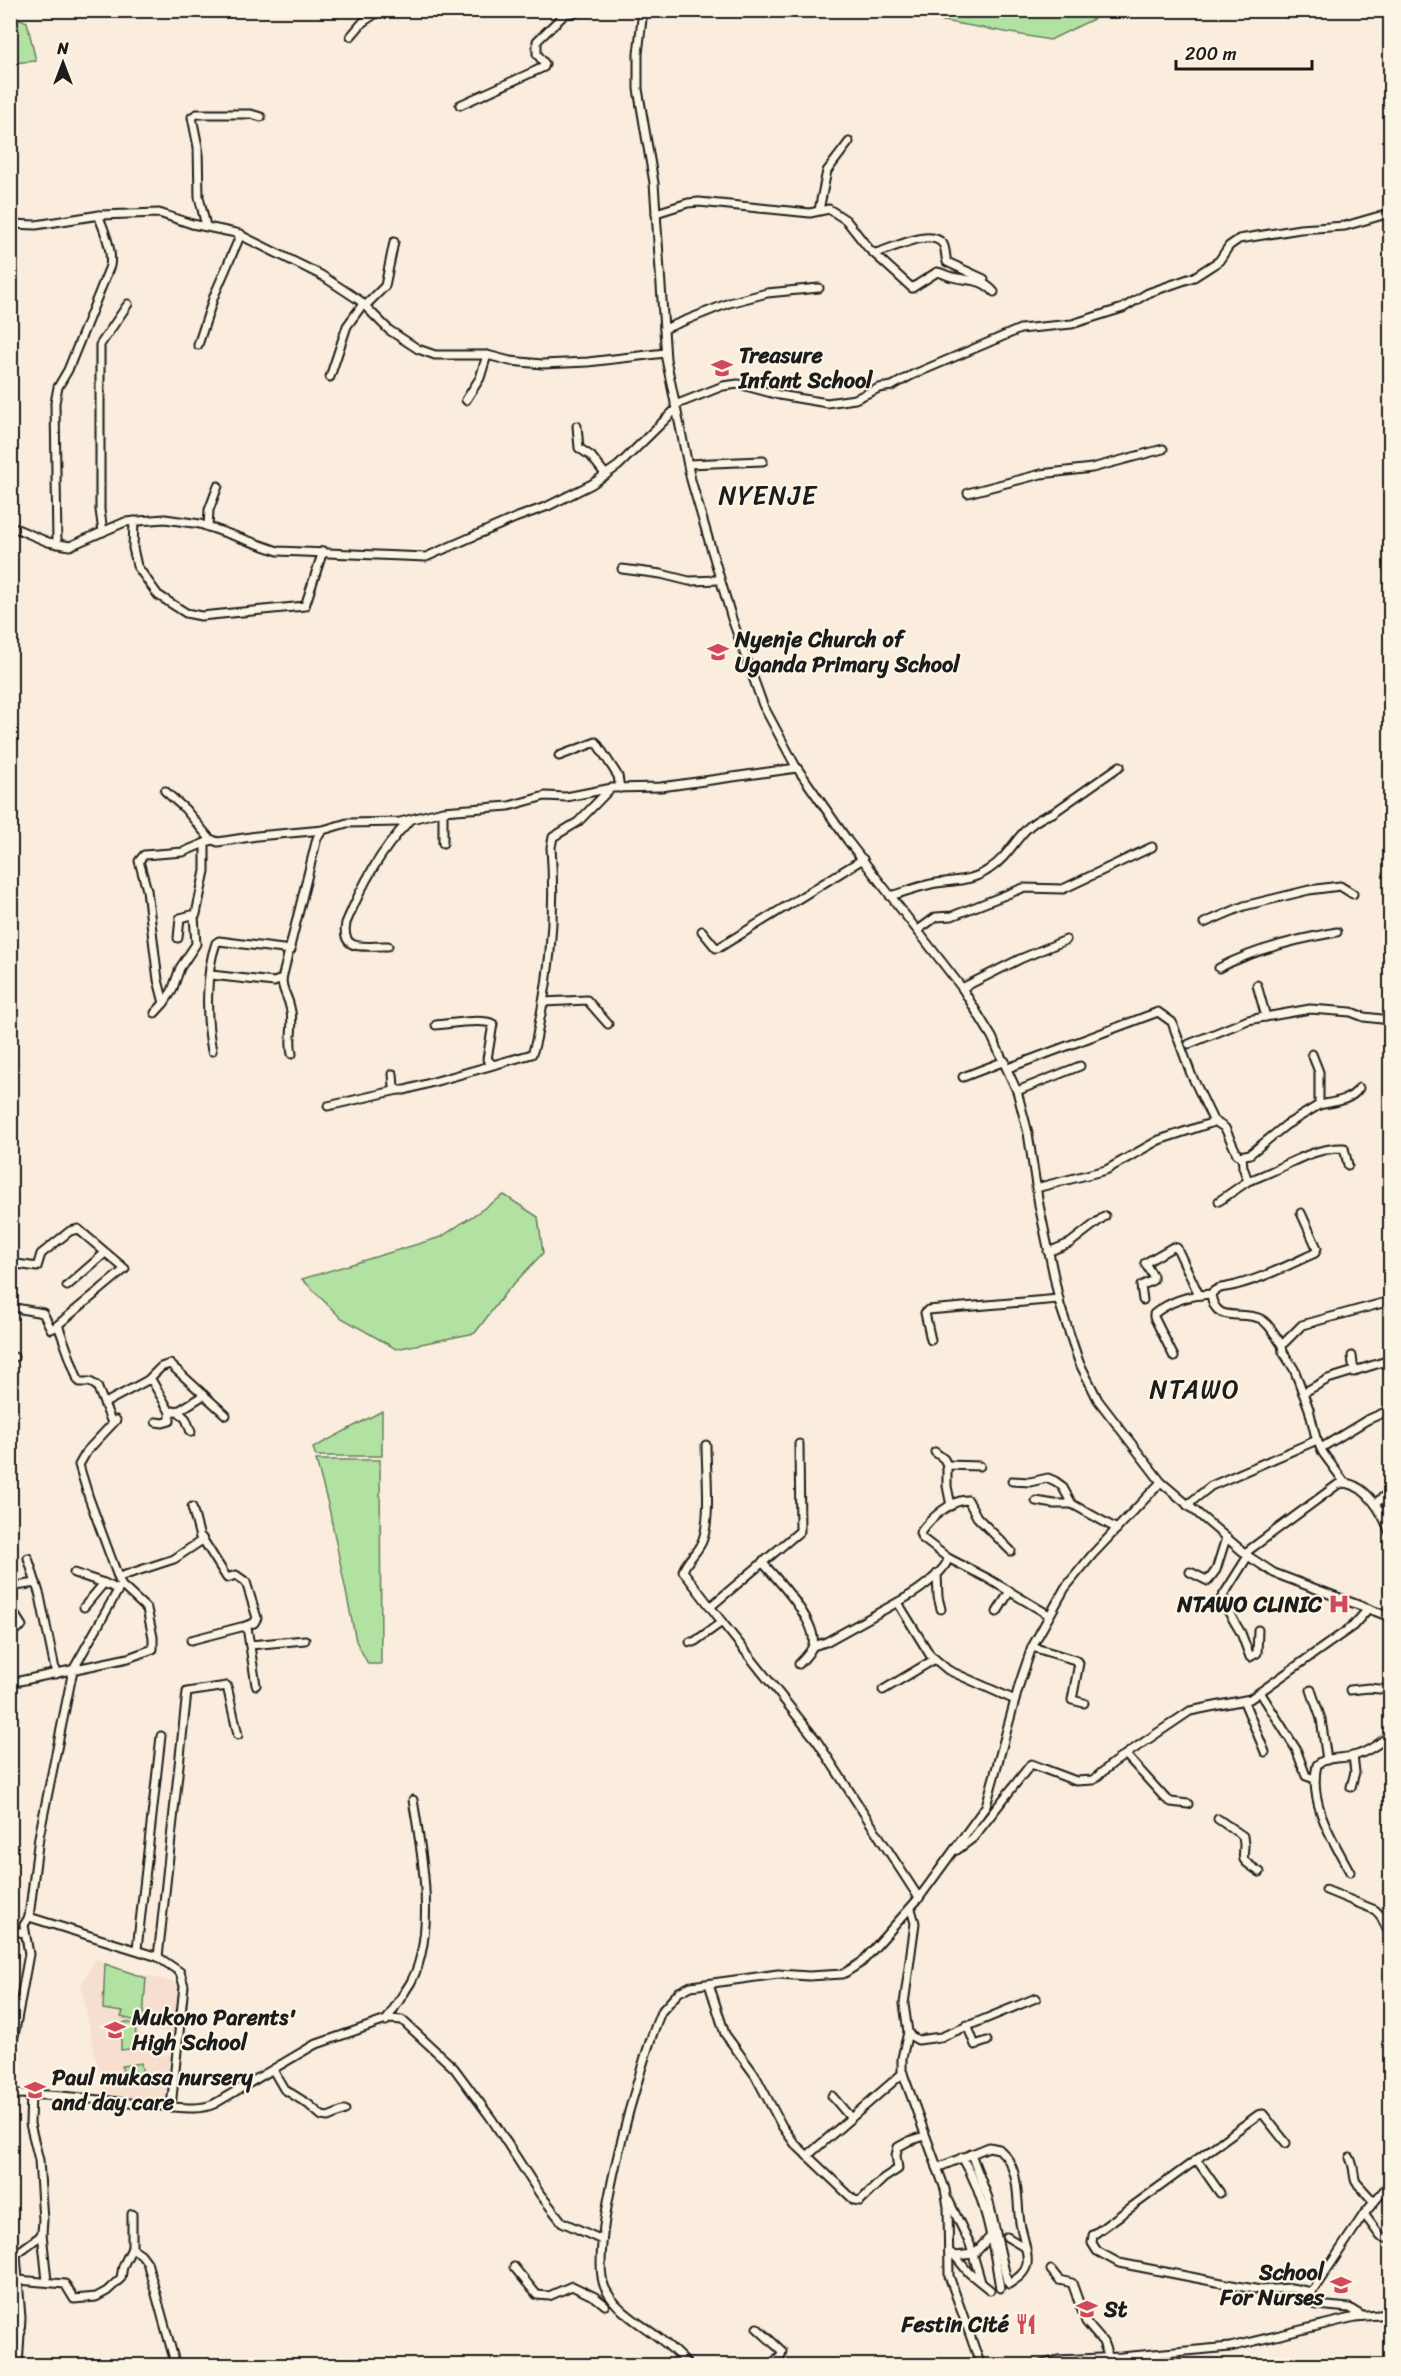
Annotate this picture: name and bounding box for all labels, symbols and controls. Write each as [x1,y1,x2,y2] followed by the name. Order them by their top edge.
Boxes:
[33,33,93,93] north arrow
[1176,33,1312,71] scale bar
[56,34,69,63] text: N
[1185,38,1237,70] text: 200 m
[738,336,874,400] place label: Treasure Infant School
[710,356,734,380] school or university icon: Treasure Infant School
[718,472,818,518] district label: NYENJE
[734,620,961,684] place label: Nyenje Church of Uganda Primary School
[706,640,730,664] school or university icon: Nyenje Church of Uganda Primary School
[1150,1366,1240,1412] district label: NTAWO
[1176,1585,1322,1624] place label: NTAWO CLINIC
[1327,1592,1351,1616] hospital icon: NTAWO CLINIC
[131,1998,297,2062] place label: Mukono Parents' High School
[103,2018,127,2042] school or university icon: Mukono Parents' High School
[51,2058,254,2122] place label: Paul mukasa nursery and day care
[23,2078,47,2102] school or university icon: Paul mukasa nursery and day care
[1219,2253,1325,2317] place label: School For Nurses
[1329,2273,1353,2297] school or university icon: School For Nurses
[1103,2290,1128,2329] place label: St
[1075,2297,1099,2321] school or university icon: St
[901,2305,1010,2344] place label: Festin Cité
[1014,2312,1038,2336] restaurant icon: Festin Cité

